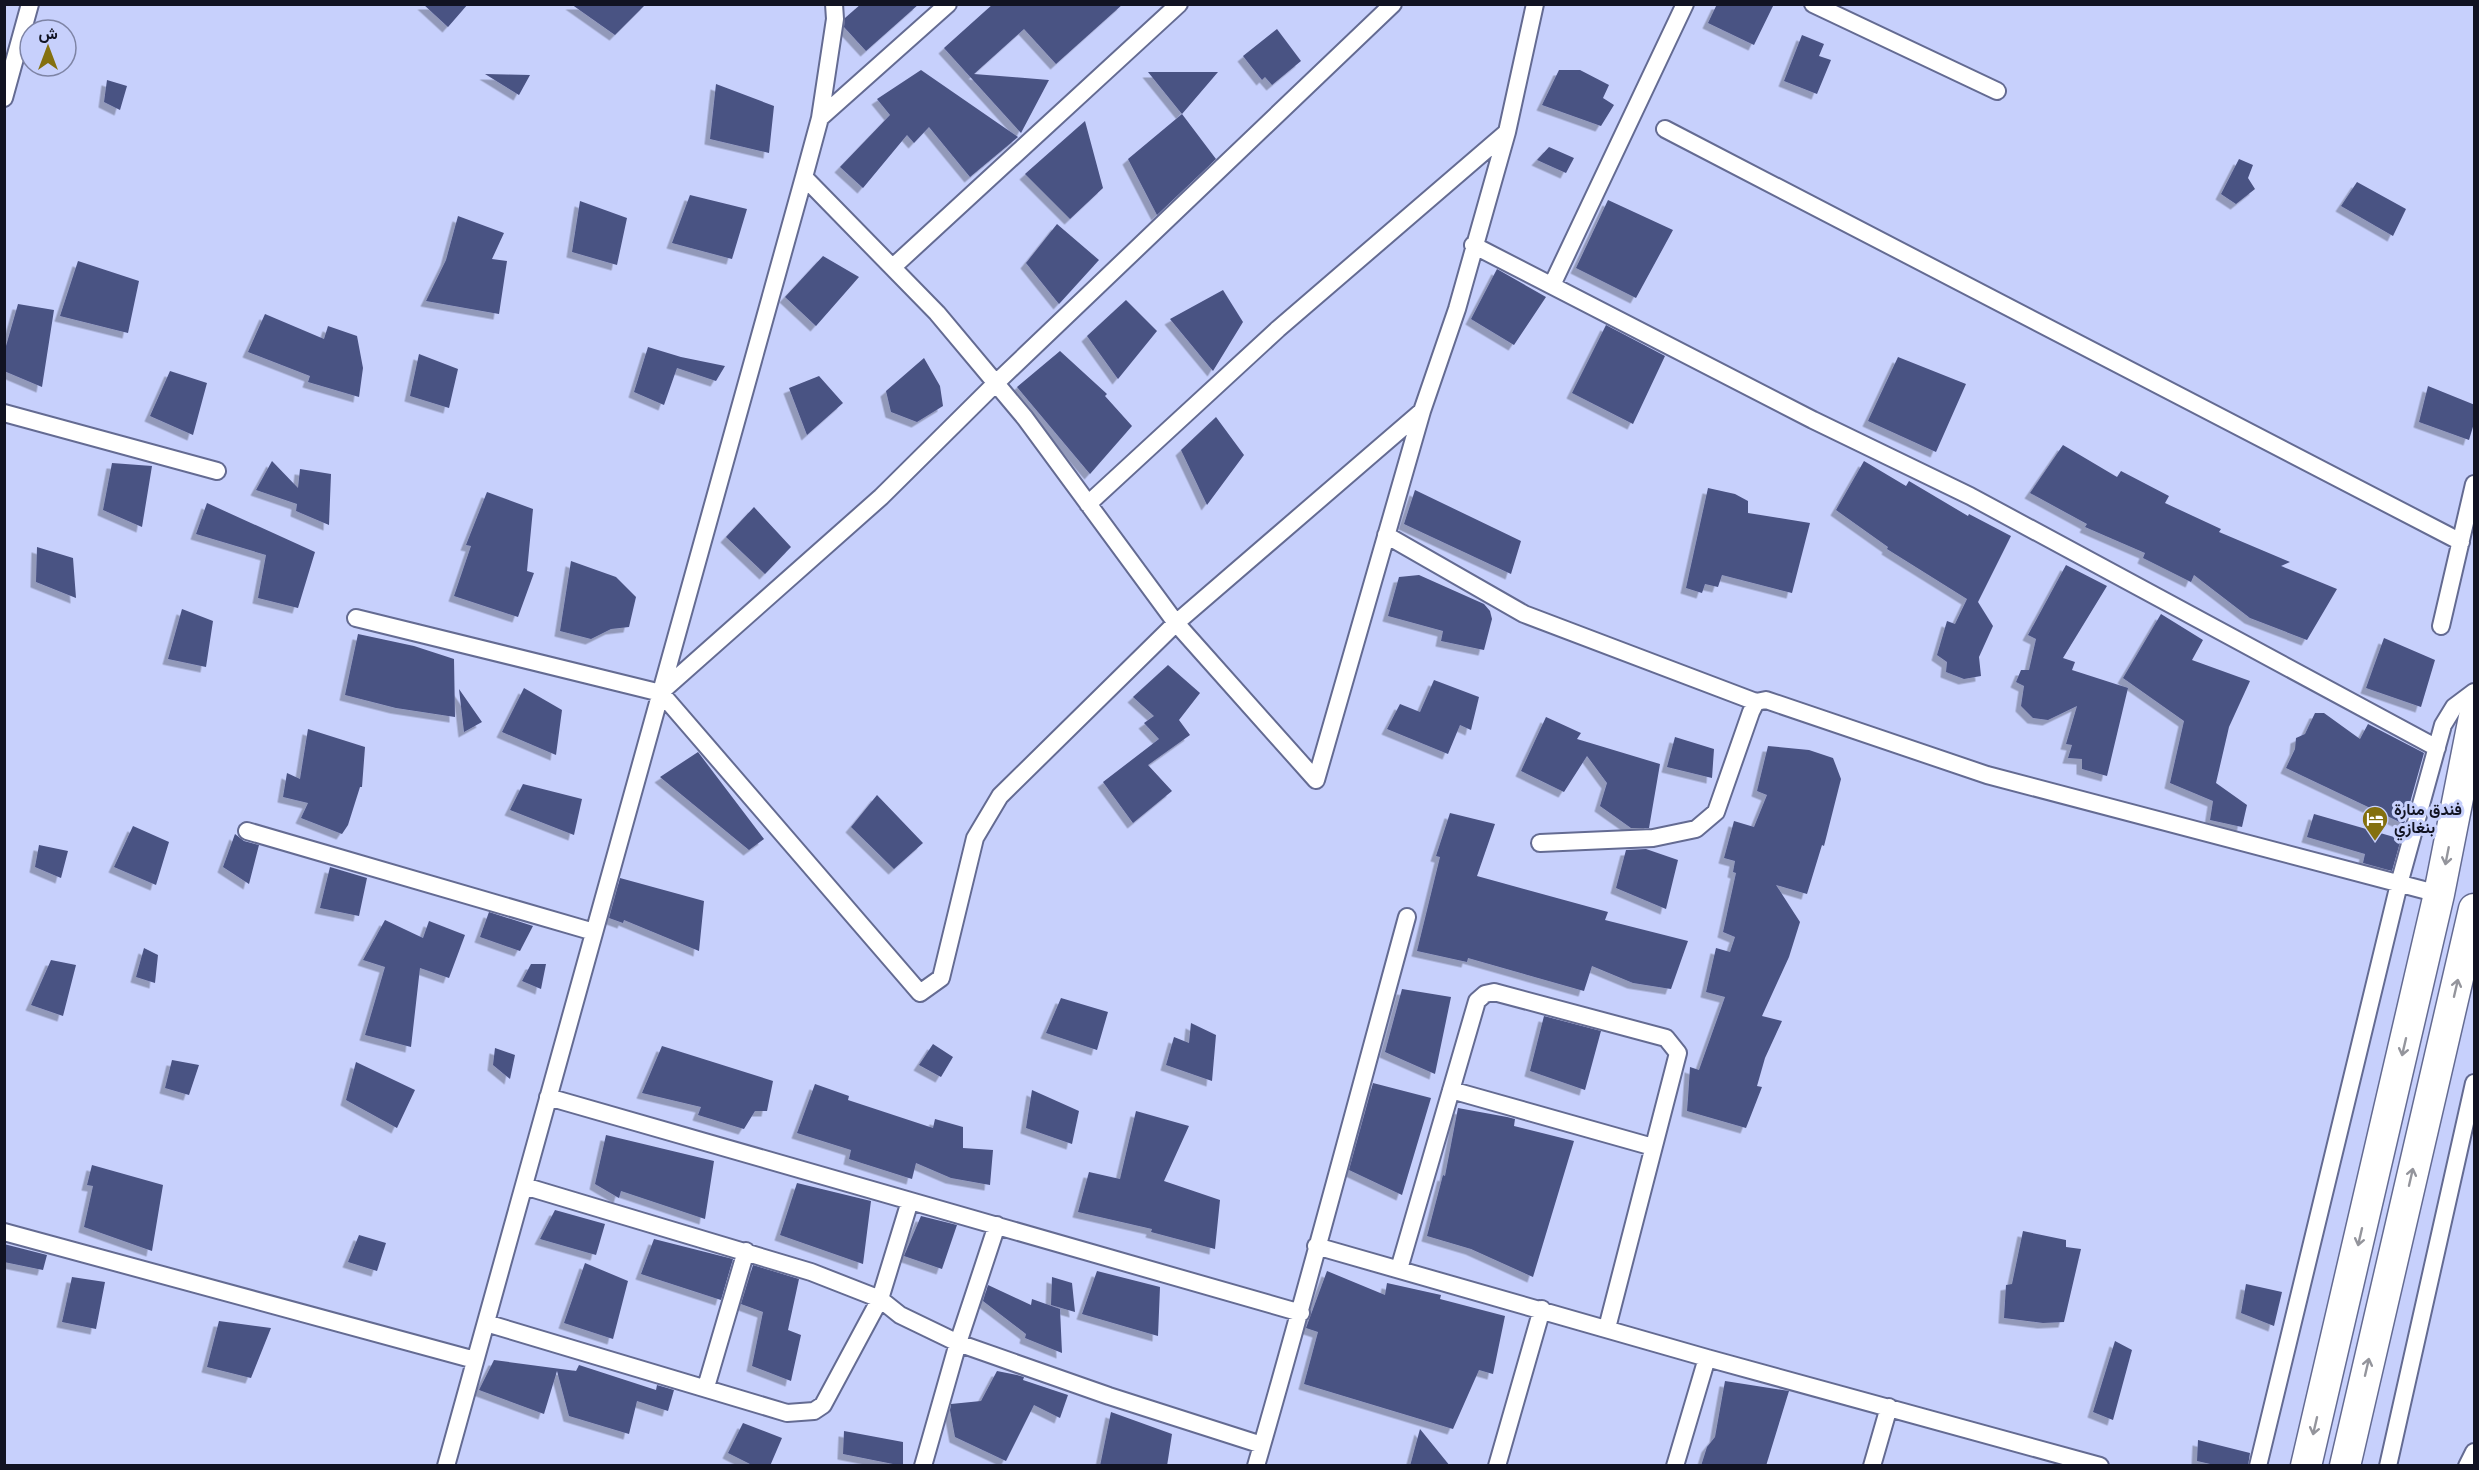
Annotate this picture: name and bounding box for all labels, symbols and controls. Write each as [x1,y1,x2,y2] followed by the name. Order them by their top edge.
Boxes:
[18,18,78,78] north arrow
[38,23,58,45] text: ش
[2394,799,2462,841] place label: فندق منارة بنغازي
[2360,804,2390,842] hotel icon: فندق منارة بنغازي
[2441,846,2452,866] one-way arrow
[2451,978,2462,998] one-way arrow
[2397,1037,2409,1056] one-way arrow
[2406,1168,2418,1187] one-way arrow
[2353,1227,2365,1246] one-way arrow
[2361,1358,2373,1377] one-way arrow
[2309,1417,2321,1436] one-way arrow

